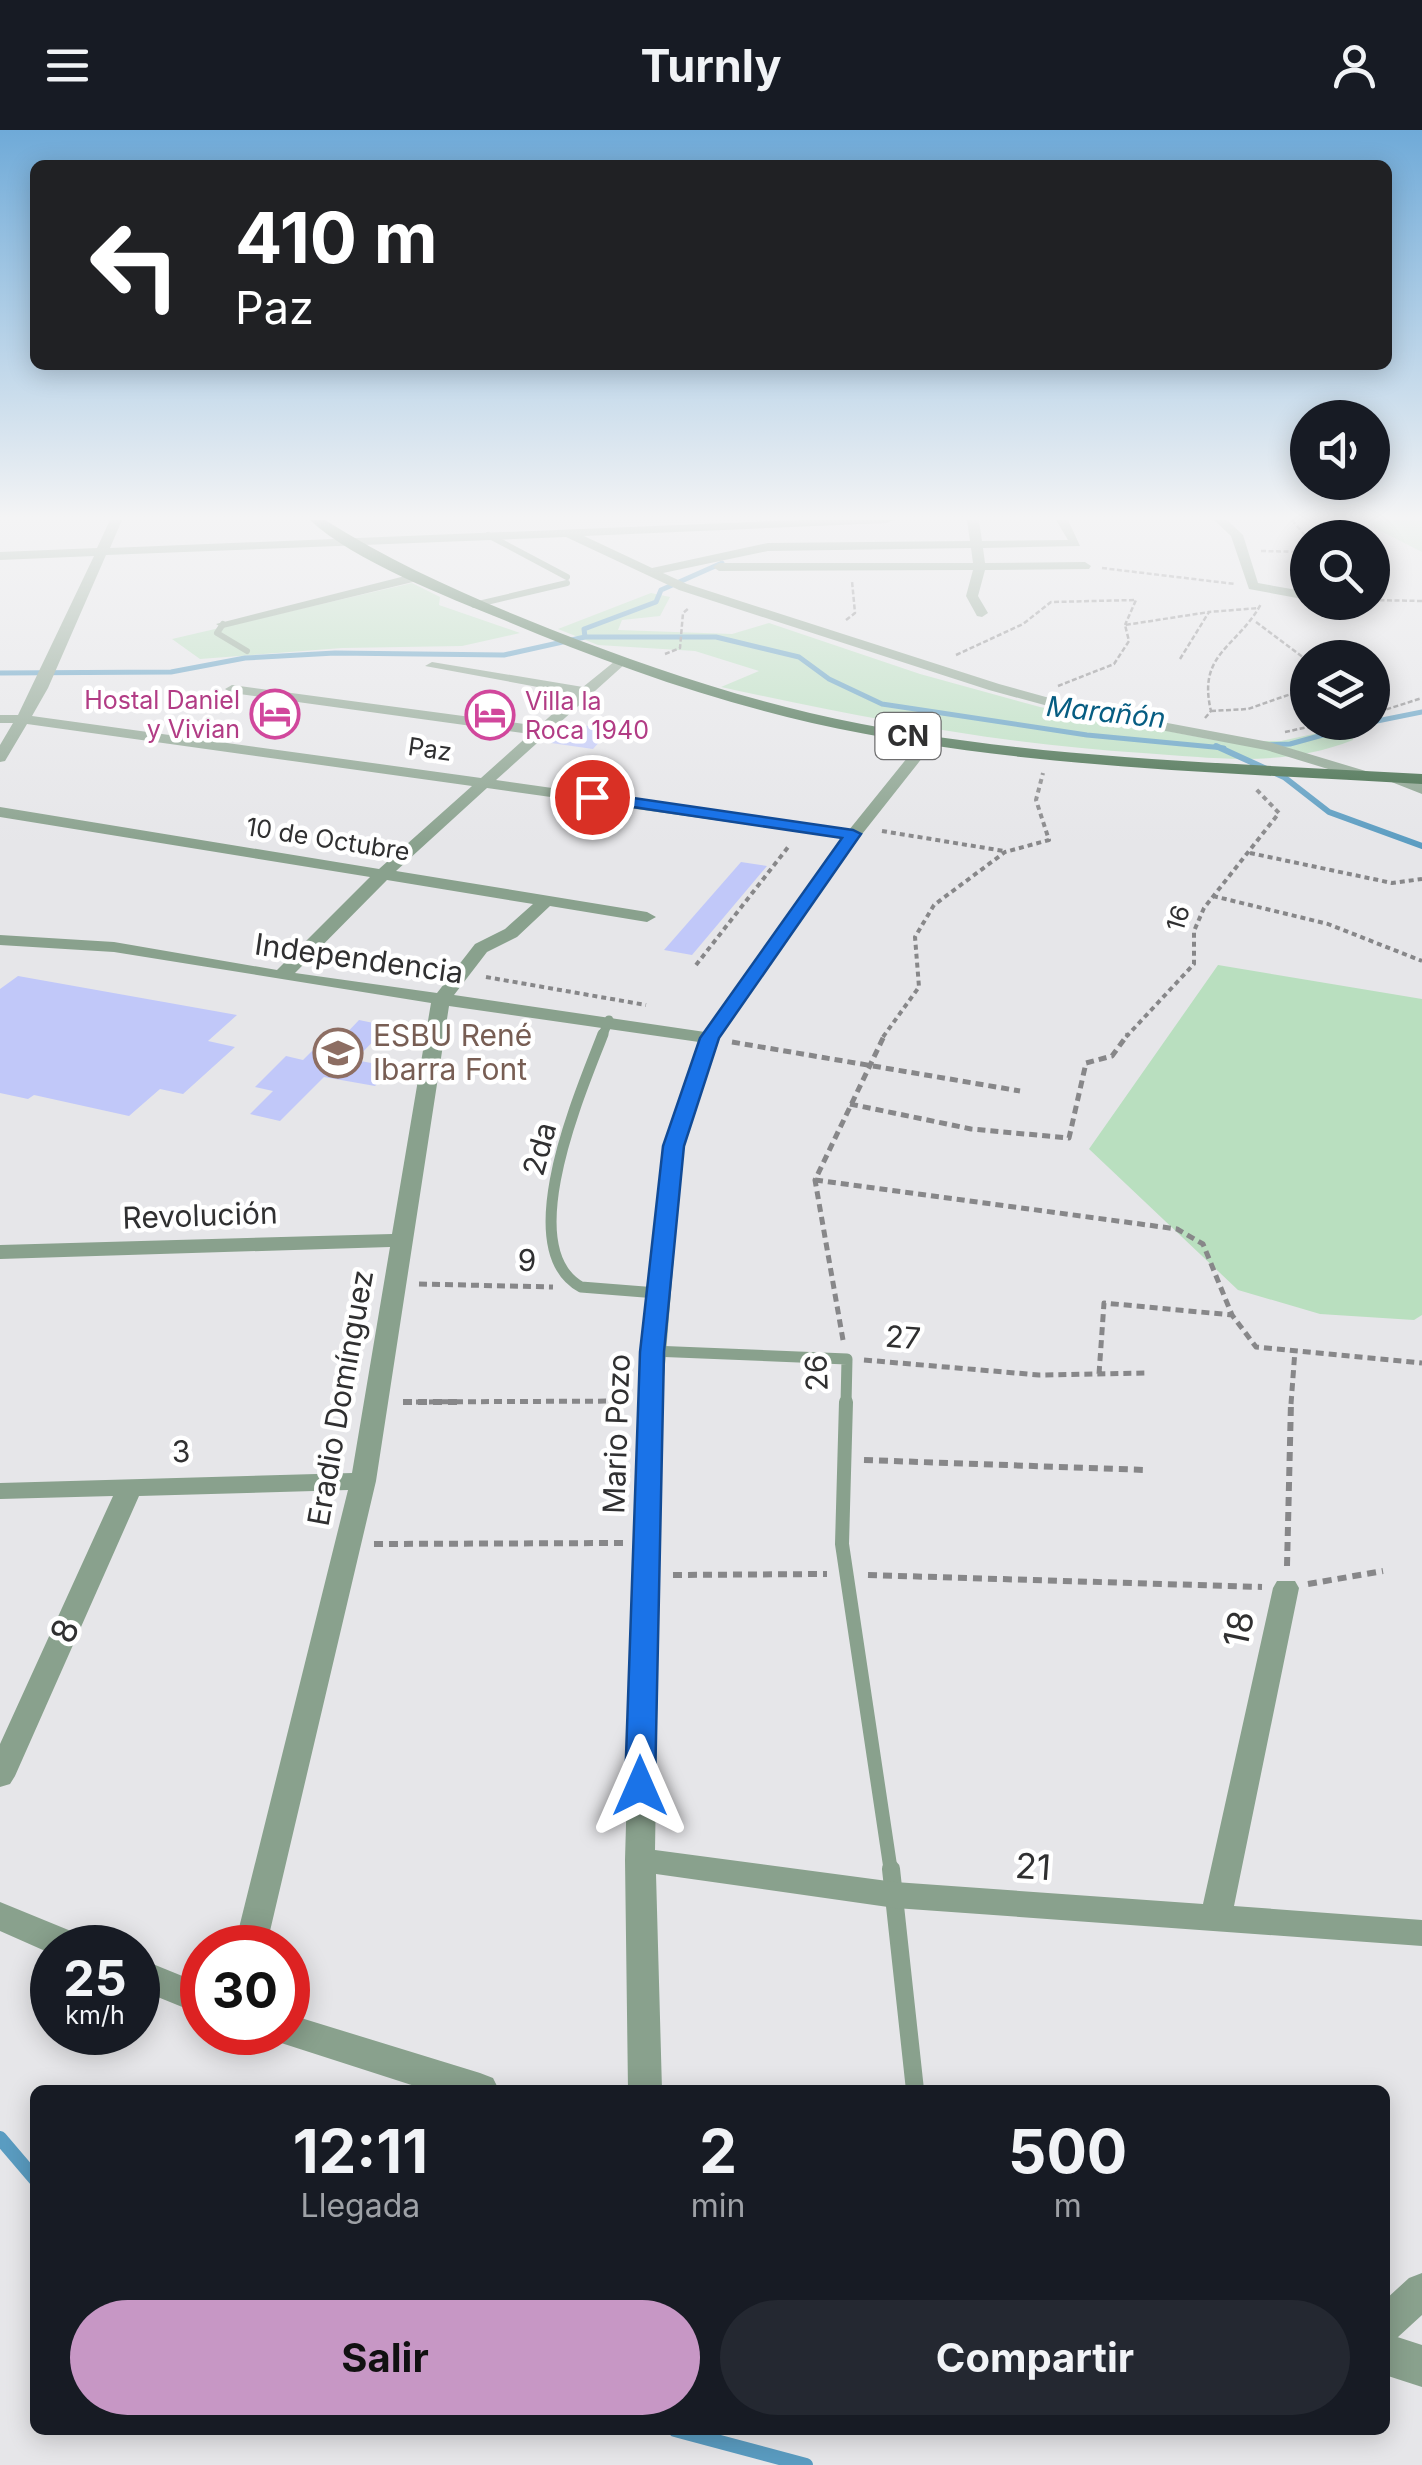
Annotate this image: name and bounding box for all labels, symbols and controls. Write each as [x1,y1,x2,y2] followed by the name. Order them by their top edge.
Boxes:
[40,38,95,93] icon: menu
[640,38,782,93] text: Turnly
[1327,38,1382,93] icon: person
[235,195,438,280] text: 410 m
[70,200,200,330] icon: left
[235,280,314,335] text: Paz
[1290,400,1390,740] map controls
[1290,400,1390,500] button: sound
[1290,520,1390,620] button: search
[1290,640,1390,740] button: layers
[84,685,240,744] place label: Hostal Daniel y Vivian
[525,686,649,745] place label: Villa la Roca 1940
[249,688,301,740] hotel icon: Hostal Daniel y Vivian
[464,689,516,741] hotel icon: Villa la Roca 1940
[1045,689,1167,735] water label: Marañón
[876,713,940,759] road number: CN
[406,731,454,767] street label: Paz
[550,755,635,840] pin
[565,770,620,825] icon: arrive
[244,811,412,867] street label: 10 de Octubre
[1160,901,1196,935] street label: 16
[253,926,466,990] street label: Independencia
[373,1017,532,1087] place label: ESBU René Ibarra Font
[312,1027,364,1079] school or university icon: ESBU René Ibarra Font
[515,1118,563,1179] street label: 2da
[122,1194,278,1236] street label: Revolución
[517,1242,537,1278] street label: 9
[300,1267,380,1528] street label: Eradio Domínguez
[884,1318,922,1356] street label: 27
[595,1353,637,1515] street label: Mario Pozo
[797,1354,835,1392] street label: 26
[171,1433,191,1469] street label: 3
[1214,1607,1262,1651] street label: 18
[40,1612,88,1649] street label: 8
[588,1734,692,1838] position arrow
[1014,1844,1052,1888] street label: 21
[180,1925,310,2055] speed limit sign: 30
[63,1948,127,2008] text: 25
[65,2000,125,2030] text: km/h
[293,2115,428,2187] text: 12:11
[699,2115,737,2187] text: 2
[1008,2115,1127,2187] text: 500
[301,2186,420,2225] text: Llegada
[691,2186,745,2225] text: min
[1054,2186,1082,2225] text: m
[70,2300,700,2415] button: Salir
[720,2300,1350,2415] button: Compartir

